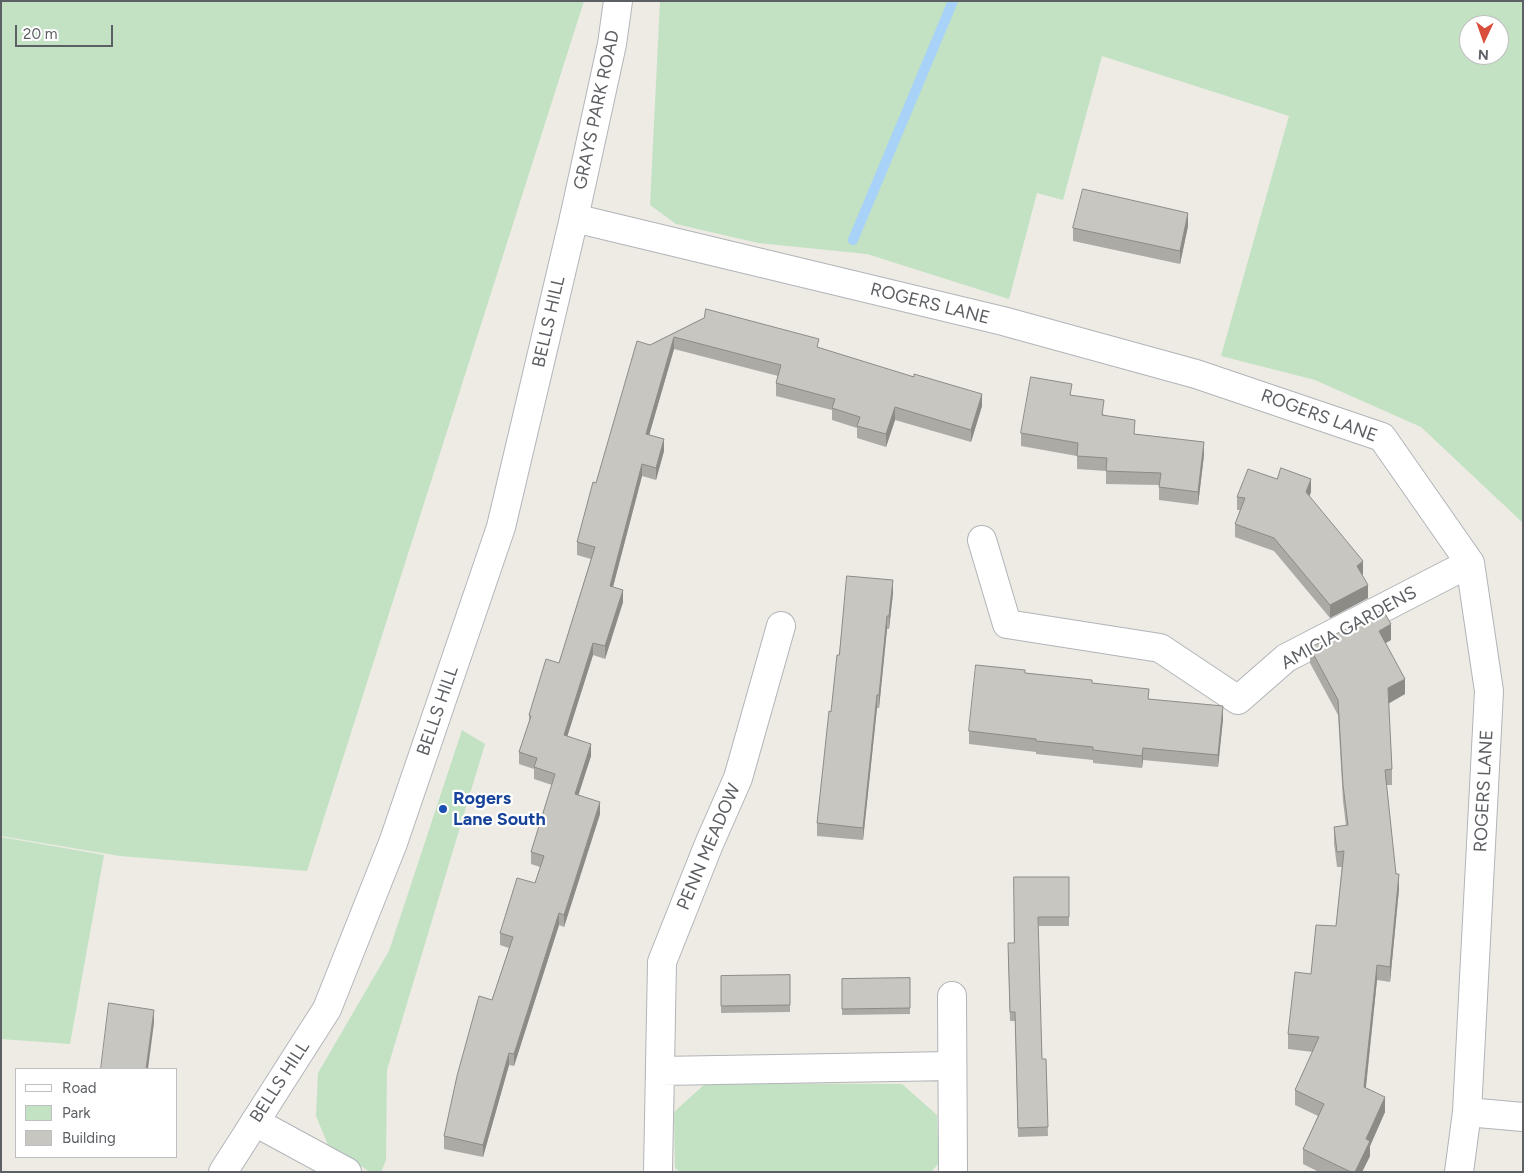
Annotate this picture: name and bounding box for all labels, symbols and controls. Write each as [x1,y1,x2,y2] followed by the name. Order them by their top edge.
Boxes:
[18,15,115,47] scale bar
[1459,15,1509,65] north arrow
[23,25,57,43] text: 20 m
[570,28,624,192] street label: GRAYS PARK ROAD
[1477,46,1489,63] text: N
[528,274,570,370] street label: BELLS HILL
[868,279,992,329] street label: ROGERS LANE
[1258,385,1380,447] street label: ROGERS LANE
[1277,582,1421,674] street label: AMICIA GARDENS
[413,664,463,758] street label: BELLS HILL
[1470,729,1498,853] street label: ROGERS LANE
[673,781,745,913] street label: PENN MEADOW
[453,788,546,831] place label: Rogers Lane South
[437,803,449,815] marker: Rogers Lane South
[246,1037,314,1127] street label: BELLS HILL
[15,1068,178,1158] legend
[62,1079,97,1097] text: Road
[62,1104,91,1122] text: Park
[62,1129,116,1147] text: Building

